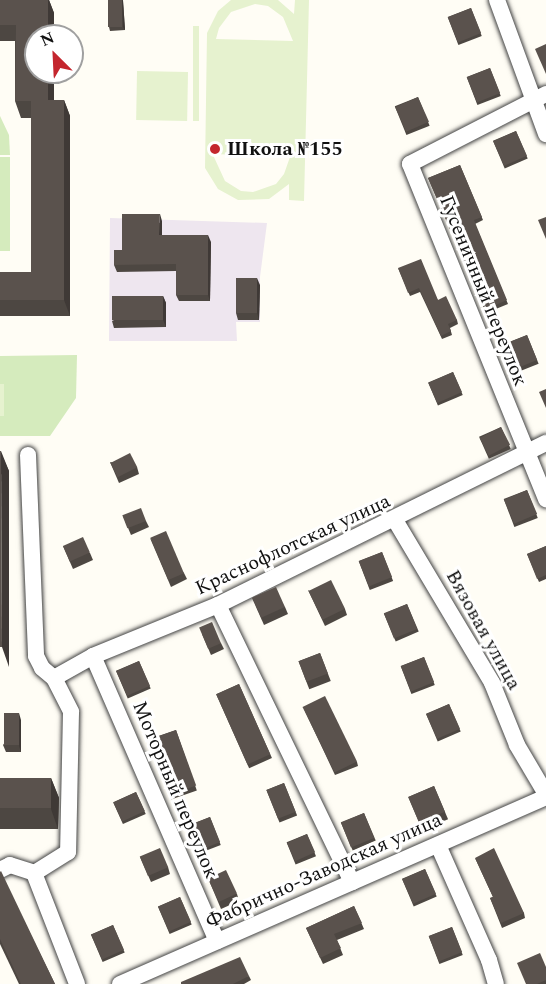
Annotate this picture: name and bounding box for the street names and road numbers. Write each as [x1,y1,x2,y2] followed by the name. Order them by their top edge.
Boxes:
[434,192,532,390] street label: Гусеничный переулок
[192,489,394,601] street label: Краснофлотская улица
[440,566,526,694] street label: Вязовая улица
[127,698,223,882] street label: Моторный переулок
[202,808,446,934] street label: Фабрично-Заводская улица

